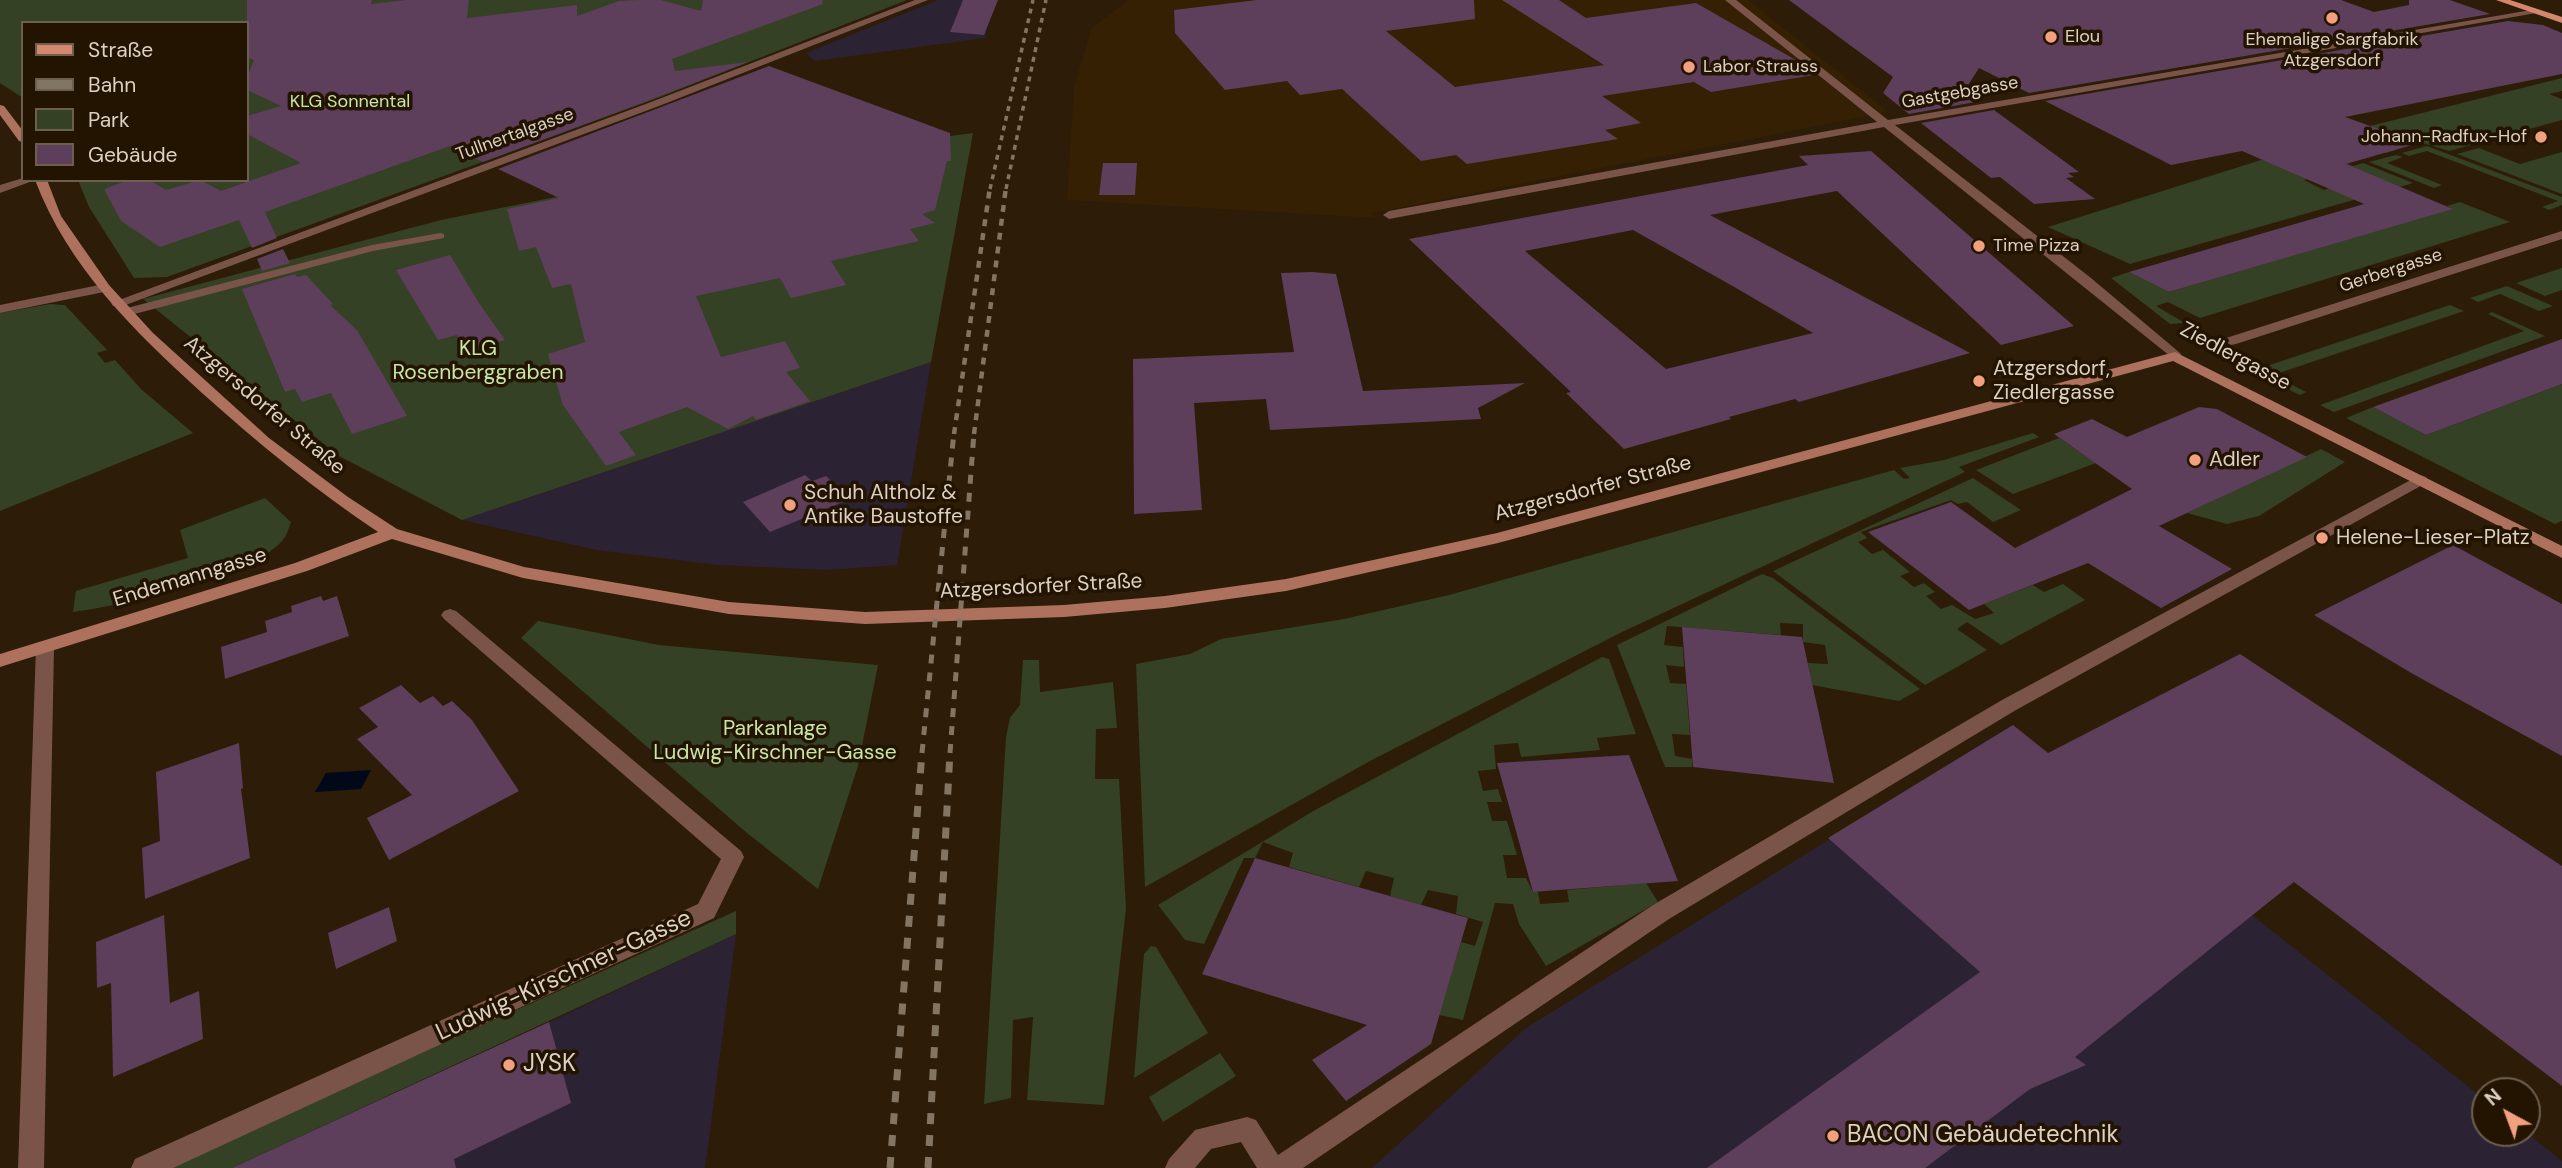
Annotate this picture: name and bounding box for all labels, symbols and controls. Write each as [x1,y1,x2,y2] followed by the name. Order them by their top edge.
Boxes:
[2324,10,2340,26] marker: Ehemalige Sargfabrik Atzgersdorf
[21,21,248,182] legend
[2065,26,2100,48] place label: Elou
[2043,29,2059,45] marker: Elou
[2245,29,2419,72] place label: Ehemalige Sargfabrik Atzgersdorf
[88,36,153,64] text: Straße
[1703,56,1818,78] place label: Labor Strauss
[1681,59,1697,75] marker: Labor Strauss
[88,71,136,99] text: Bahn
[1900,72,2020,114] street label: Gastgebgasse
[290,91,410,113] park label: KLG Sonnental
[453,104,577,166] street label: Tullnertalgasse
[88,106,129,134] text: Park
[2361,126,2527,148] place label: Johann-Radfux-Hof
[2533,129,2549,145] marker: Johann-Radfux-Hof
[88,141,178,169] text: Gebäude
[1993,235,2080,257] place label: Time Pizza
[1971,238,1987,254] marker: Time Pizza
[2337,244,2445,298] street label: Gerbergasse
[2175,317,2295,397] street label: Ziedlergasse
[178,331,350,481] street label: Atzgersdorfer Straße
[392,336,564,386] park label: KLG Rosenberggraben
[1993,356,2115,406] place label: Atzgersdorf, Ziedlergasse
[1971,373,1987,389] marker: Atzgersdorf, Ziedlergasse
[2209,447,2260,473] place label: Adler
[1492,451,1694,527] street label: Atzgersdorfer Straße
[2187,452,2203,468] marker: Adler
[804,480,963,530] place label: Schuh Altholz & Antike Baustoffe
[782,497,798,513] marker: Schuh Altholz & Antike Baustoffe
[2336,525,2530,551] place label: Helene-Lieser-Platz
[2314,530,2330,546] marker: Helene-Lieser-Platz
[110,543,270,613] street label: Endemanngasse
[939,569,1143,605] street label: Atzgersdorfer Straße
[653,716,897,766] park label: Parkanlage Ludwig-Kirschner-Gasse
[432,904,696,1048] street label: Ludwig-Kirschner-Gasse
[523,1051,576,1079] place label: JYSK
[501,1057,517,1073] marker: JYSK
[2471,1077,2541,1147] north arrow
[2480,1083,2507,1111] text: N
[1847,1122,2119,1150] place label: BACON Gebäudetechnik
[1825,1128,1841,1144] marker: BACON Gebäudetechnik

